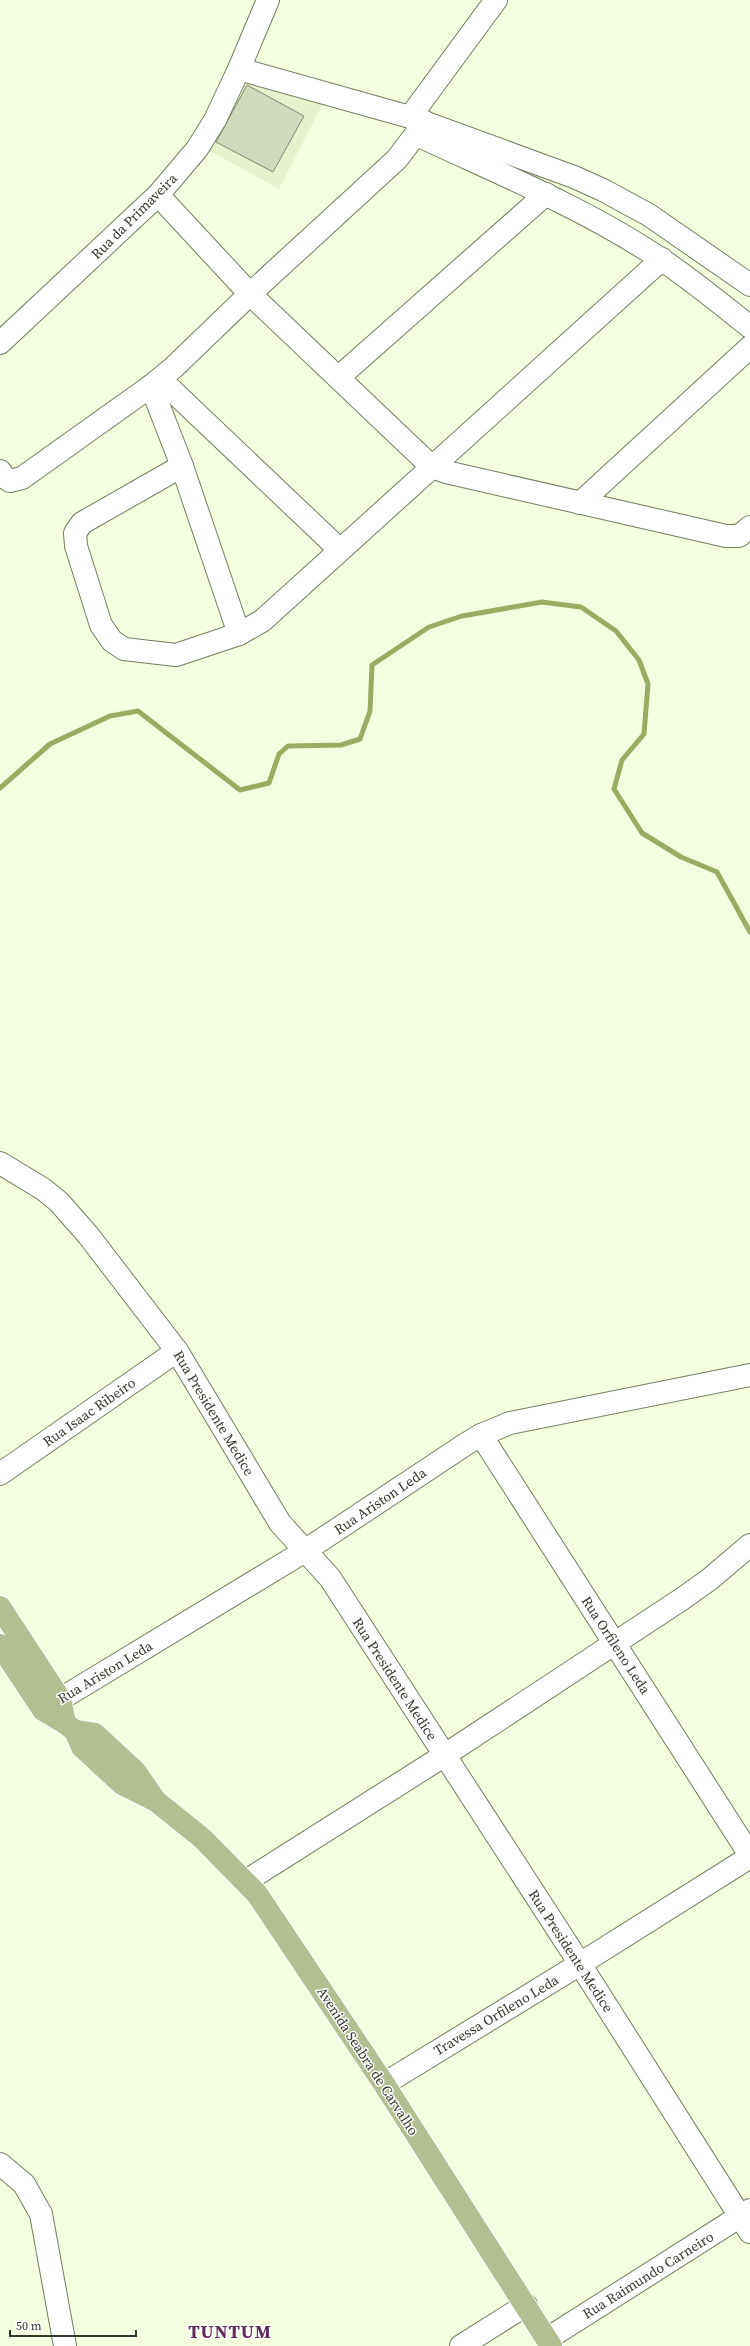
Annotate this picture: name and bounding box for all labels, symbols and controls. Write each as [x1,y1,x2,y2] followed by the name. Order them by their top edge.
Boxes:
[86,168,182,264] street label: Rua da Primaveira
[169,1347,259,1479] street label: Rua Presidente Medice
[39,1372,140,1451] street label: Rua Isaac Ribeiro
[330,1462,431,1539] street label: Rua Ariston Leda
[577,1592,656,1699] street label: Rua Orfileno Leda
[348,1614,442,1744] street label: Rua Presidente Medice
[54,1635,157,1708] street label: Rua Ariston Leda
[524,1886,618,2016] street label: Rua Presidente Medice
[430,1969,563,2060] street label: Travessa Orfileno Leda
[312,1983,424,2139] street label: Avenida Seabra de Carvalho
[579,2226,718,2324] street label: Rua Raimundo Carneiro
[10,2312,136,2338] scale bar
[16,2318,42,2334] text: 50 m
[188,2319,272,2344] district label: TUNTUM

